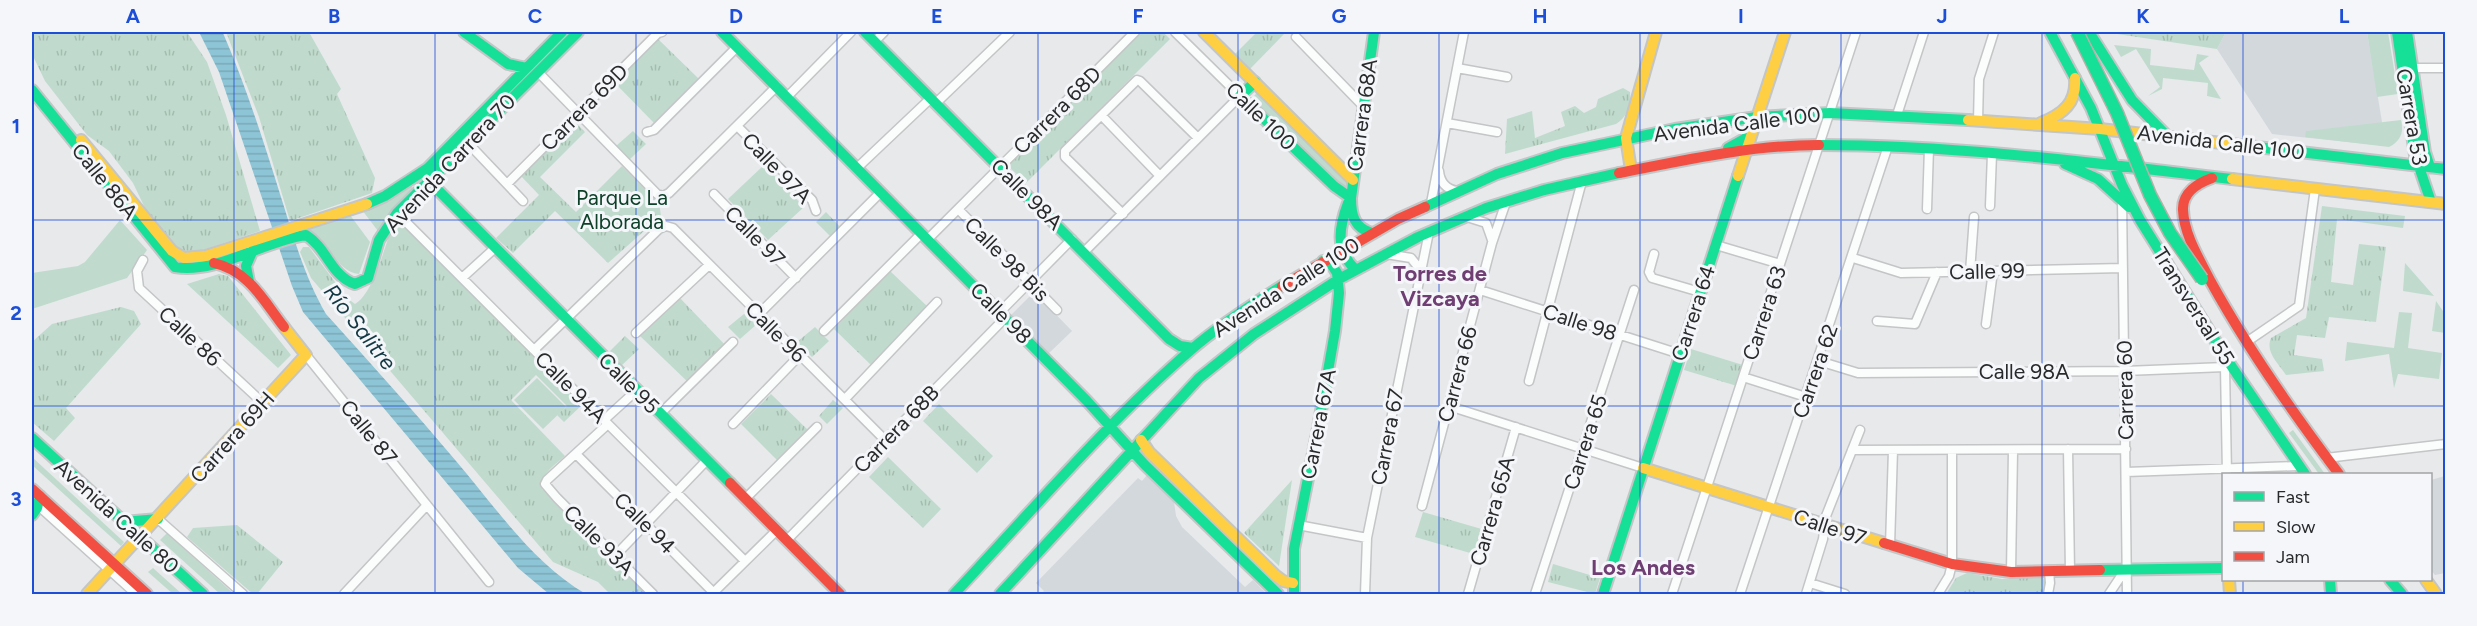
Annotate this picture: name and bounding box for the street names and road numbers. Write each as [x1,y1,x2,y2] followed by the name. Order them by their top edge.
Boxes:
[1342,57,1382,173] street label: Carrera 68A
[535,58,633,156] street label: Carrera 69D
[1008,61,1106,159] street label: Carrera 68D
[2391,67,2433,167] street label: Carrera 53
[1221,77,1301,155] street label: Calle 100
[379,89,521,237] street label: Avenida Carrera 70
[1652,101,1822,147] street label: Avenida Calle 100
[2136,119,2306,165] street label: Avenida Calle 100
[737,127,817,209] street label: Calle 97A
[67,138,143,224] street label: Calle 86A
[986,153,1068,235] street label: Calle 98A
[720,201,790,271] street label: Calle 97
[960,212,1054,306] street label: Calle 98 Bis
[1208,232,1364,342] street label: Avenida Calle 100
[2148,243,2240,369] street label: Transversal 55
[1949,258,2025,284] street label: Calle 99
[1666,262,1720,364] street label: Carrera 64
[1737,263,1791,363] street label: Carrera 63
[965,277,1037,349] street label: Calle 98
[740,296,812,368] street label: Calle 96
[1540,298,1620,346] street label: Calle 98
[153,301,227,371] street label: Calle 86
[1787,321,1843,421] street label: Carrera 62
[1432,323,1482,425] street label: Carrera 66
[2112,340,2138,440] street label: Carrera 60
[530,346,612,428] street label: Calle 94A
[593,347,665,419] street label: Calle 95
[1979,359,2069,384] street label: Calle 98A
[1295,367,1341,481] street label: Carrera 67A
[848,380,944,478] street label: Carrera 68B
[185,386,279,488] street label: Carrera 69H
[1365,387,1409,487] street label: Carrera 67
[1558,391,1612,493] street label: Carrera 65
[335,395,403,469] street label: Calle 87
[1464,453,1520,569] street label: Carrera 65A
[50,454,184,578] street label: Avenida Calle 80
[609,487,681,559] street label: Calle 94
[559,500,639,580] street label: Calle 93A
[1791,504,1869,550] street label: Calle 97

